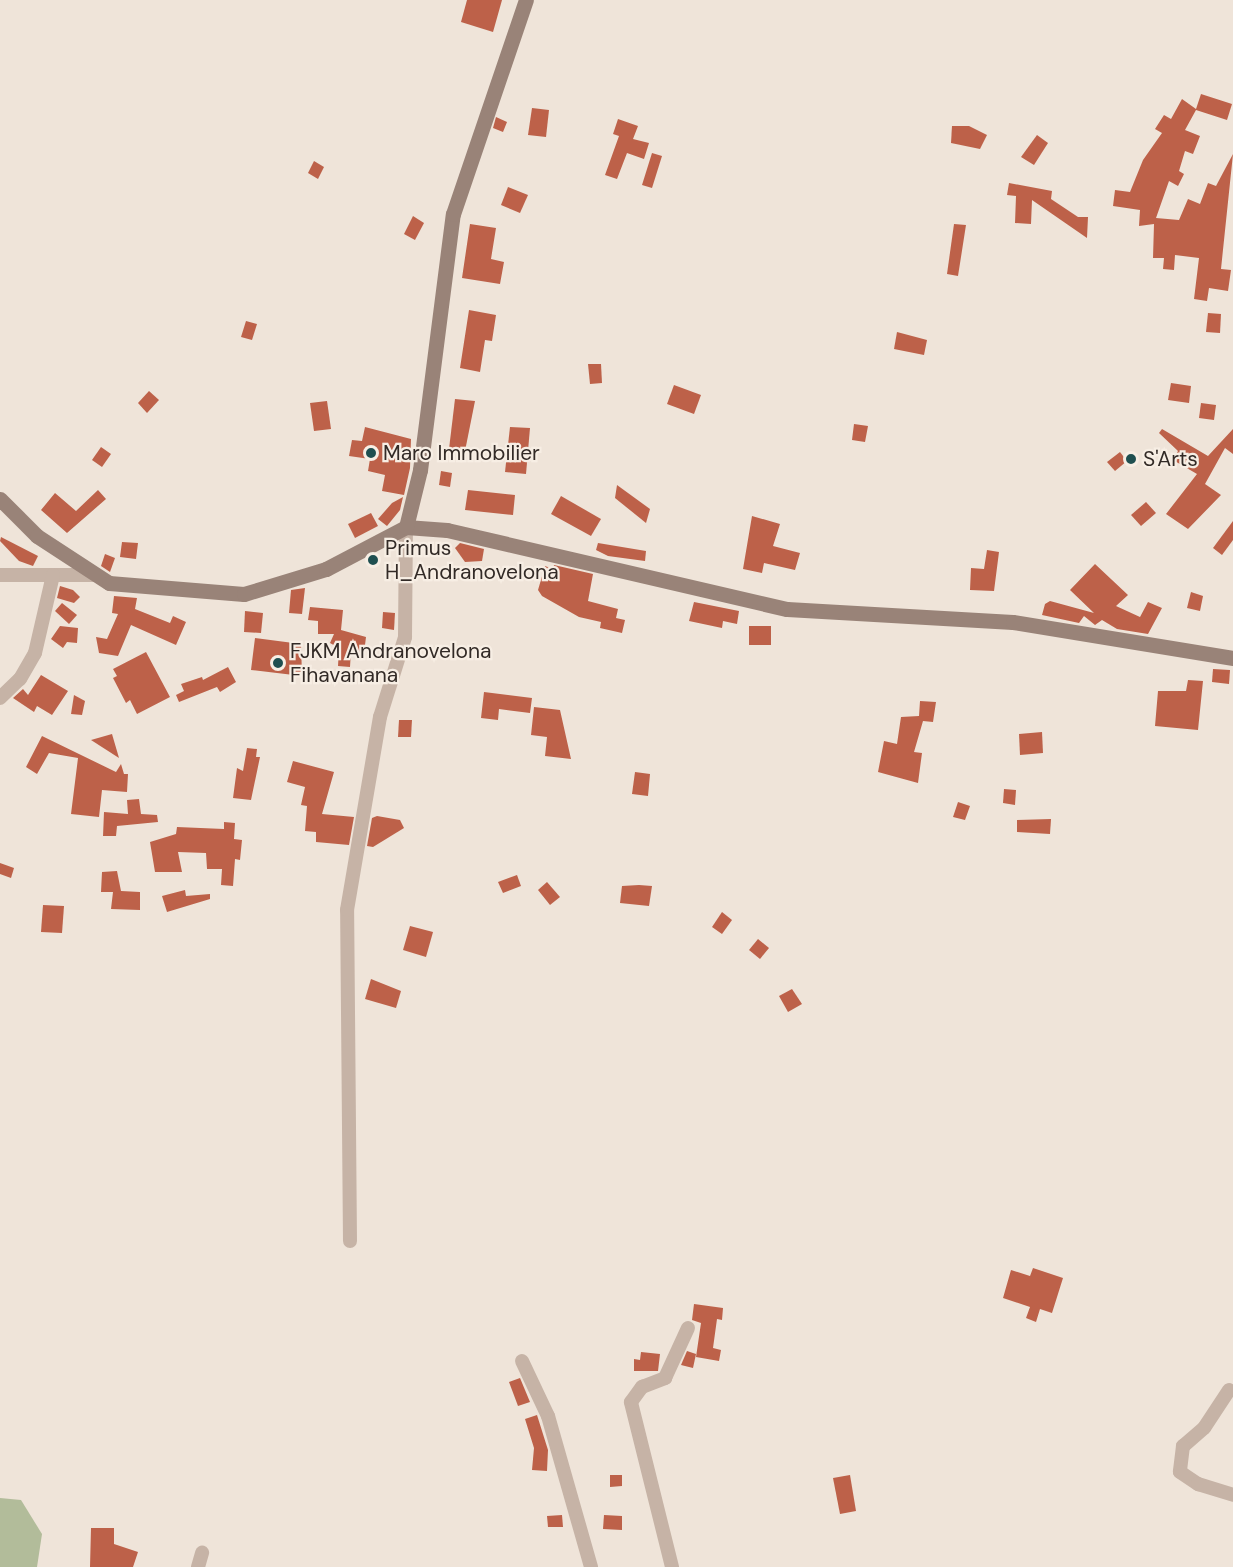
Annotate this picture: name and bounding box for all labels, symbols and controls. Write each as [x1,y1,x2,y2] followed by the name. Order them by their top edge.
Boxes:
[383,440,540,466] place label: Maro Immobilier
[364,446,378,460] marker: Maro Immobilier
[1143,446,1198,472] place label: S'Arts
[1124,452,1138,466] marker: S'Arts
[385,535,559,585] place label: Primus H_Andranovelona
[366,553,380,567] marker: Primus H_Andranovelona
[290,638,491,688] place label: FJKM Andranovelona Fihavanana
[271,656,285,670] marker: FJKM Andranovelona Fihavanana

